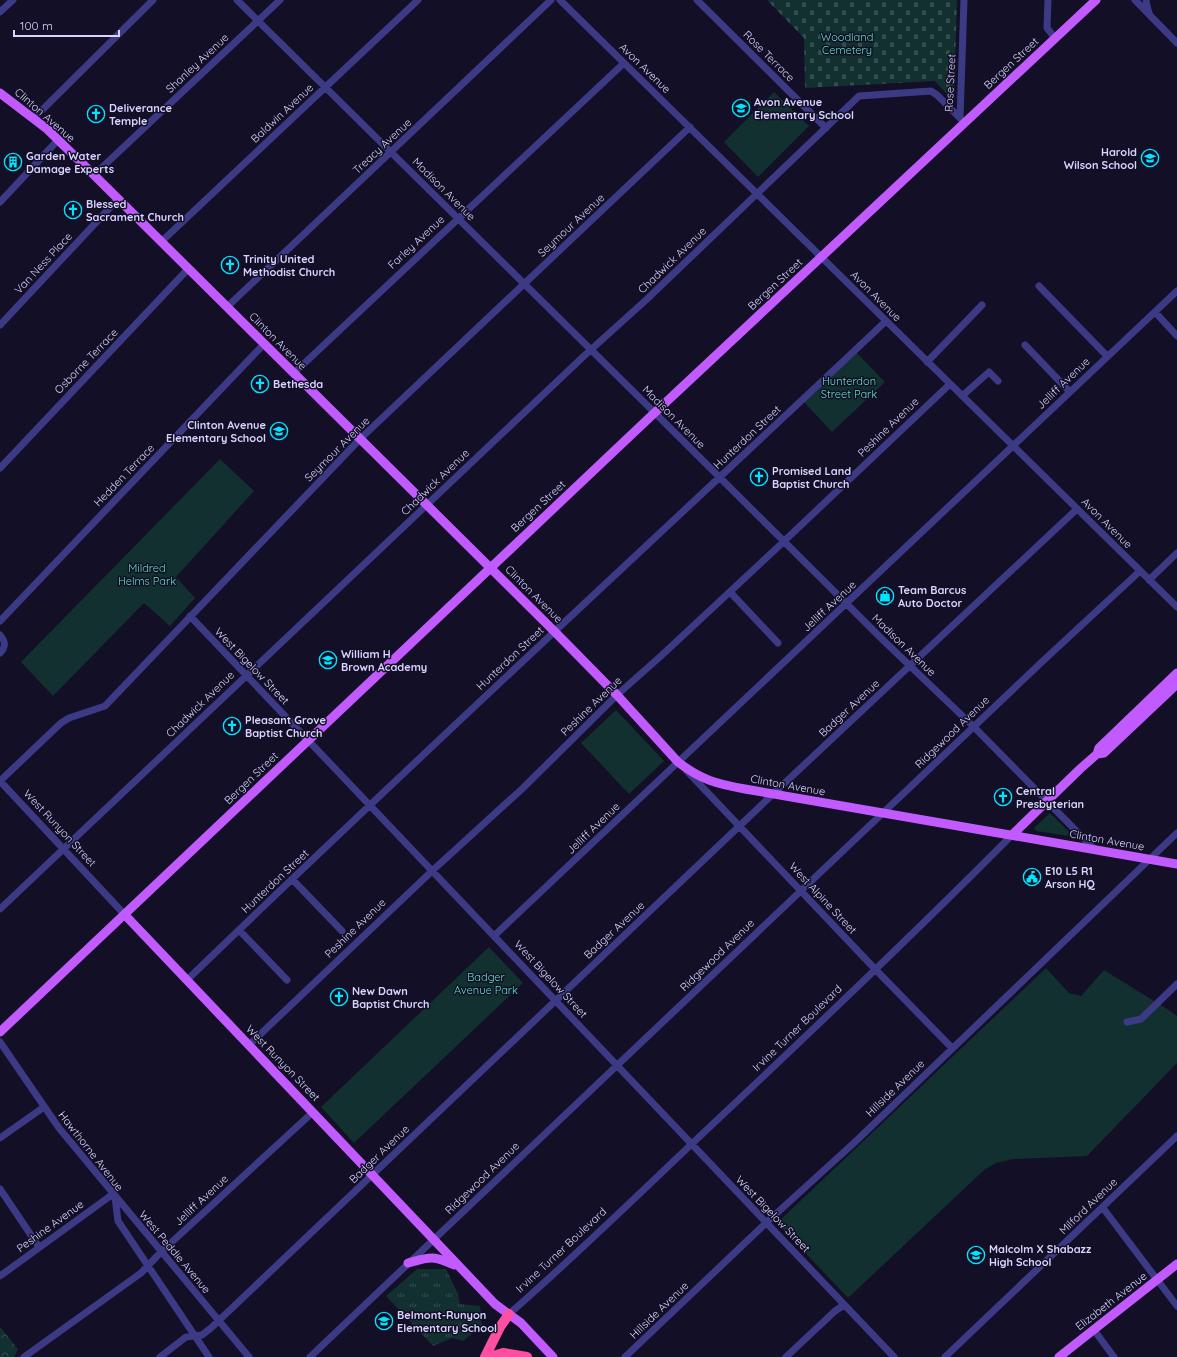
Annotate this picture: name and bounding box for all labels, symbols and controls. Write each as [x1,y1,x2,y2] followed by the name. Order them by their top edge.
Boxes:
[14,12,119,38] scale bar
[20,18,53,33] text: 100 m
[740,27,798,85] street label: Rose Terrace
[163,30,231,96] street label: Shanley Avenue
[821,30,873,57] park label: Woodland Cemetery
[981,34,1041,92] street label: Bergen Street
[616,40,674,96] street label: Avon Avenue
[941,53,959,113] street label: Rose Street
[248,80,316,146] street label: Baldwin Avenue
[12,85,78,145] street label: Clinton Avenue
[754,95,854,122] place label: Avon Avenue Elementary School
[731,98,751,118] school or university icon: Avon Avenue Elementary School
[109,101,172,128] place label: Deliverance Temple
[86,104,106,124] church icon: Deliverance Temple
[350,115,414,177] street label: Treacy Avenue
[1064,145,1137,172] place label: Harold Wilson School
[1140,148,1160,168] school or university icon: Harold Wilson School
[26,149,114,176] place label: Garden Water Damage Experts
[3,152,23,172] building icon: Garden Water Damage Experts
[410,155,478,223] street label: Madison Avenue
[535,190,607,260] street label: Seymour Avenue
[86,197,184,224] place label: Blessed Sacrament Church
[63,200,83,220] church icon: Blessed Sacrament Church
[385,212,447,272] street label: Farley Avenue
[635,224,709,296] street label: Chadwick Avenue
[11,230,75,296] street label: Van Ness Place
[243,252,335,279] place label: Trinity United Methodist Church
[220,255,240,275] church icon: Trinity United Methodist Church
[745,255,805,313] street label: Bergen Street
[848,268,904,324] street label: Avon Avenue
[246,309,310,373] street label: Clinton Avenue
[51,326,121,396] street label: Osborne Terrace
[1034,354,1092,412] street label: Jelliff Avenue
[250,374,270,394] church icon: Bethesda
[821,374,877,401] park label: Hunterdon Street Park
[273,377,323,391] place label: Bethesda
[640,383,708,451] street label: Madison Avenue
[854,394,922,460] street label: Peshine Avenue
[710,402,784,472] street label: Hunterdon Street
[302,414,372,484] street label: Seymour Avenue
[166,418,267,445] place label: Clinton Avenue Elementary School
[269,421,289,441] school or university icon: Clinton Avenue Elementary School
[91,441,157,509] street label: Hedden Terrace
[398,446,472,518] street label: Chadwick Avenue
[772,464,851,491] place label: Promised Land Baptist Church
[749,467,769,487] church icon: Promised Land Baptist Church
[508,477,568,535] street label: Bergen Street
[1079,495,1135,551] street label: Avon Avenue
[118,561,176,588] park label: Mildred Helms Park
[502,562,566,626] street label: Clinton Avenue
[799,578,859,634] street label: Jelliff Avenue
[898,583,966,610] place label: Team Barcus Auto Doctor
[875,586,895,606] shop icon: Team Barcus Auto Doctor
[869,611,939,679] street label: Madison Avenue
[473,623,547,693] street label: Hunterdon Street
[212,625,292,708] street label: West Bigelow Street
[341,647,427,674] place label: William H Brown Academy
[318,650,338,670] school or university icon: William H Brown Academy
[163,668,237,740] street label: Chadwick Avenue
[557,673,625,739] street label: Peshine Avenue
[816,676,882,740] street label: Badger Avenue
[912,693,992,771] street label: Ridgewood Avenue
[245,713,326,740] place label: Pleasant Grove Baptist Church
[222,716,242,736] church icon: Pleasant Grove Baptist Church
[221,749,281,807] street label: Bergen Street
[749,772,827,798] street label: Clinton Avenue
[1016,784,1084,811] place label: Central Presbyterian
[21,786,100,870] street label: West Runyon Street
[993,787,1013,807] church icon: Central Presbyterian
[564,799,622,857] street label: Jelliff Avenue
[1068,827,1146,853] street label: Clinton Avenue
[238,846,312,916] street label: Hunterdon Street
[786,859,860,937] street label: West Alpine Street
[1045,864,1096,891] place label: E10 L5 R1 Arson HQ
[1022,867,1042,887] public building icon: E10 L5 R1 Arson HQ
[321,895,389,961] street label: Peshine Avenue
[581,898,647,962] street label: Badger Avenue
[677,916,757,994] street label: Ridgewood Avenue
[511,937,591,1021] street label: West Bigelow Street
[454,970,518,997] park label: Badger Avenue Park
[749,982,845,1074] street label: Irvine Turner Boulevard
[352,984,430,1011] place label: New Dawn Baptist Church
[329,987,349,1007] church icon: New Dawn Baptist Church
[243,1022,323,1104] street label: West Runyon Street
[863,1056,927,1120] street label: Hillside Avenue
[55,1108,127,1194] street label: Hawthorne Avenue
[346,1122,412,1186] street label: Badger Avenue
[442,1139,522,1217] street label: Ridgewood Avenue
[171,1172,231,1228] street label: Jelliff Avenue
[733,1173,813,1256] street label: West Bigelow Street
[1056,1175,1120,1237] street label: Milford Avenue
[14,1197,86,1255] street label: Peshine Avenue
[513,1204,609,1296] street label: Irvine Turner Boulevard
[136,1208,214,1296] street label: West Peddie Avenue
[989,1242,1092,1269] place label: Malcolm X Shabazz High School
[966,1245,986,1265] school or university icon: Malcolm X Shabazz High School
[1073,1269,1149,1333] street label: Elizabeth Avenue
[627,1278,691,1342] street label: Hillside Avenue
[397,1308,497,1335] place label: Belmont-Runyon Elementary School
[374,1311,394,1331] school or university icon: Belmont-Runyon Elementary School

